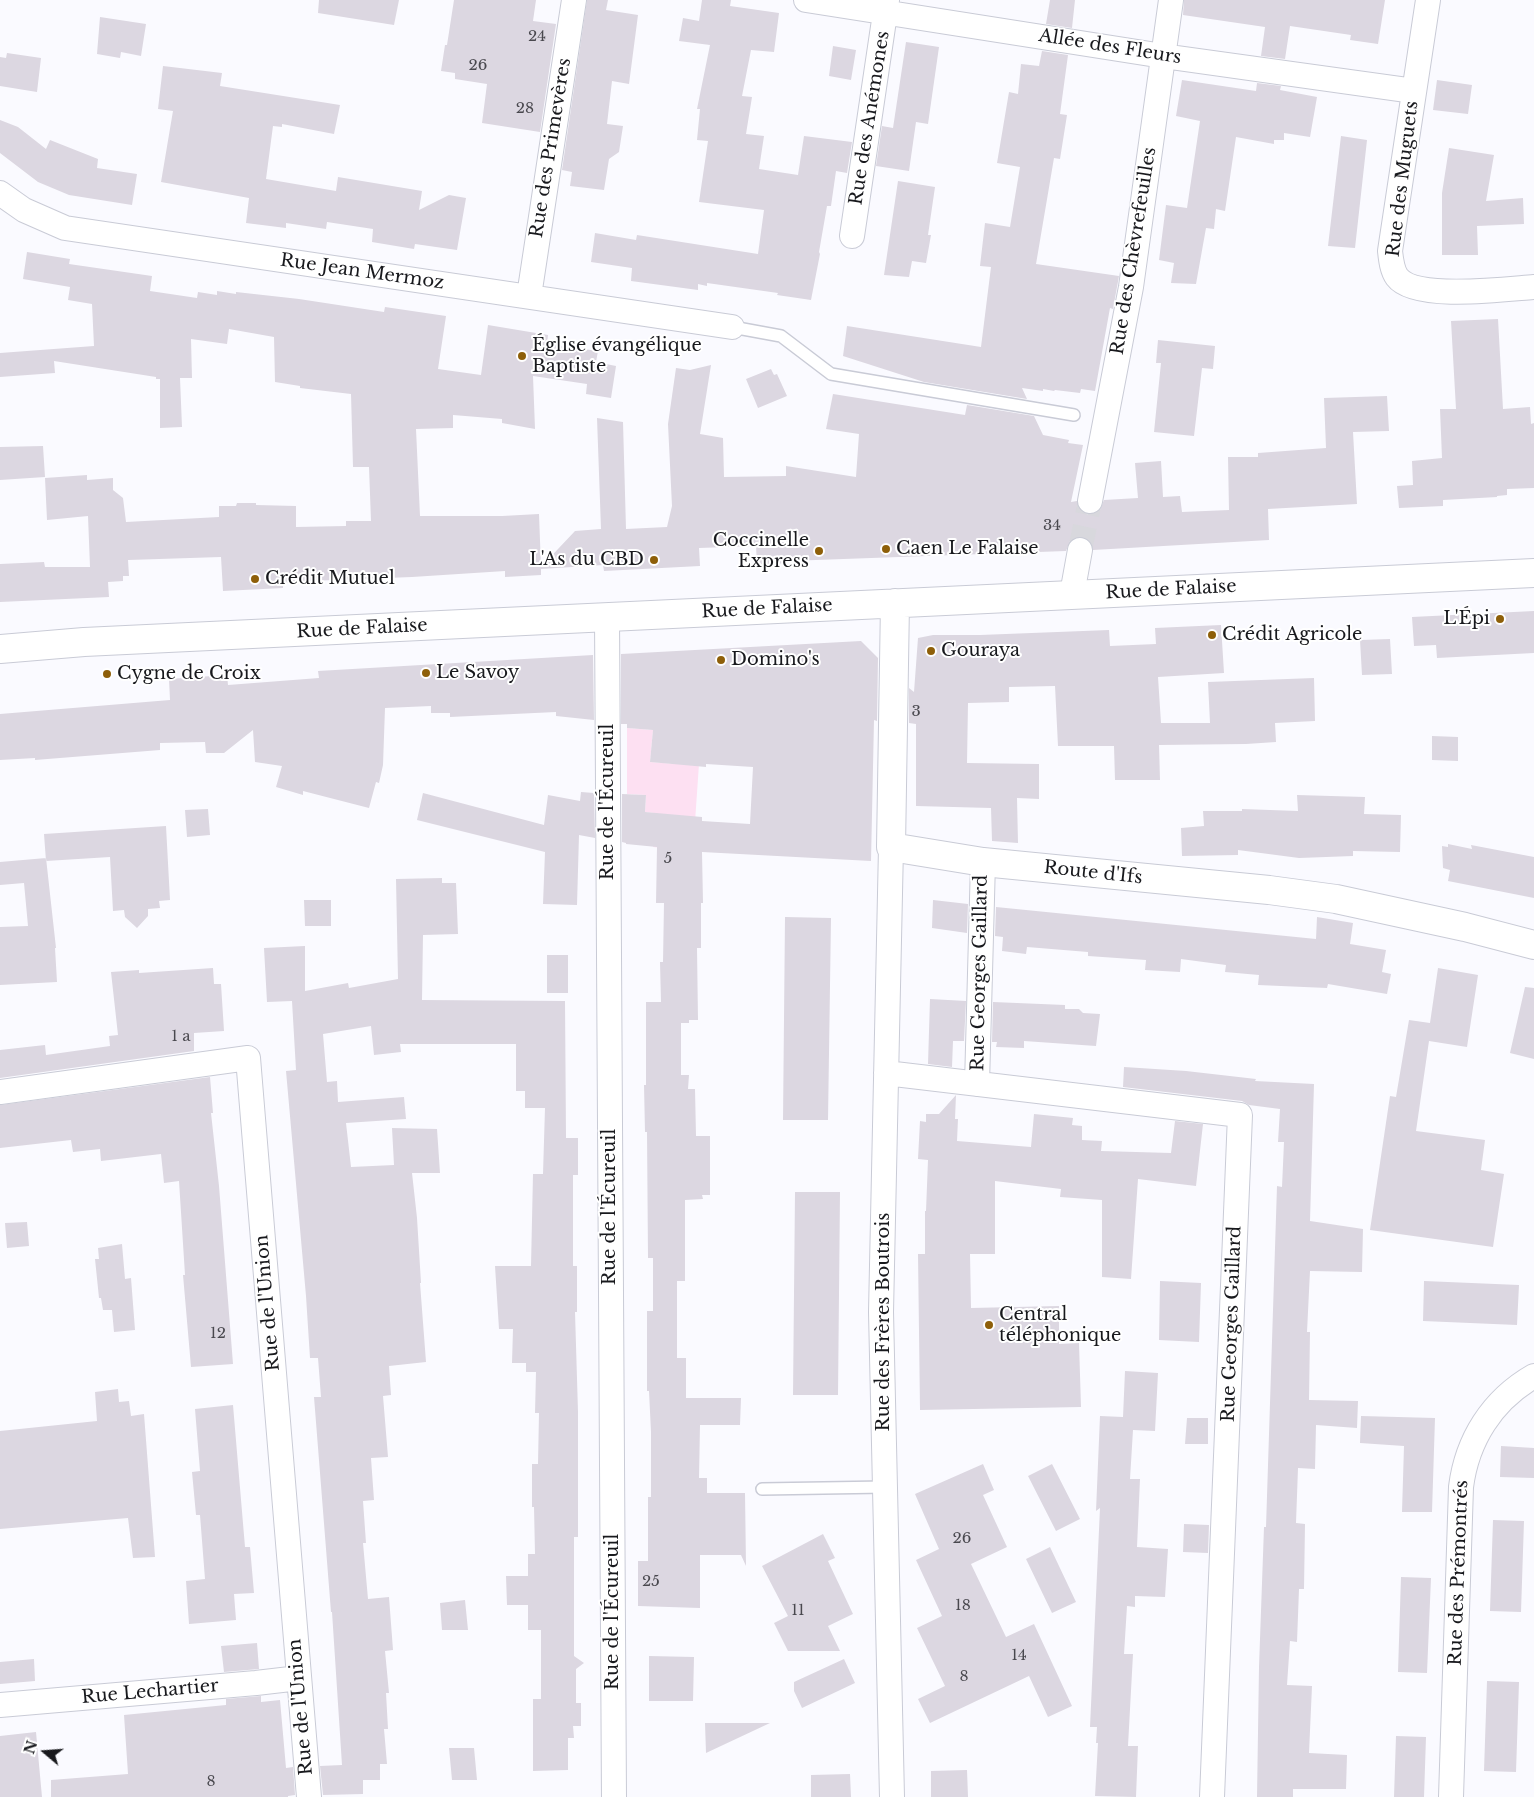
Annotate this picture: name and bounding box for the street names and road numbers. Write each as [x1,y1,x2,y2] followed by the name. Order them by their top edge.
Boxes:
[1037,25,1183,69] street label: Allée des Fleurs
[846,29,894,207] street label: Rue des Anémones
[526,57,576,239] street label: Rue des Primevères
[1383,100,1423,258] street label: Rue des Muguets
[1107,146,1161,356] street label: Rue des Chèvrefeuilles
[279,250,445,294] street label: Rue Jean Mermoz
[1105,576,1237,604] street label: Rue de Falaise
[701,595,833,623] street label: Rue de Falaise
[296,615,428,643] street label: Rue de Falaise
[597,724,619,880] street label: Rue de l'Écureuil
[1043,857,1143,889] street label: Route d'Ifs
[967,875,993,1071] street label: Rue Georges Gaillard
[599,1129,621,1285] street label: Rue de l'Écureuil
[873,1212,895,1432] street label: Rue des Frères Boutrois
[1218,1225,1246,1423] street label: Rue Georges Gaillard
[251,1234,285,1372] street label: Rue de l'Union
[1445,1480,1473,1666] street label: Rue des Prémontrés
[602,1534,624,1690] street label: Rue de l'Écureuil
[284,1638,318,1776] street label: Rue de l'Union
[81,1675,219,1709] street label: Rue Lechartier

